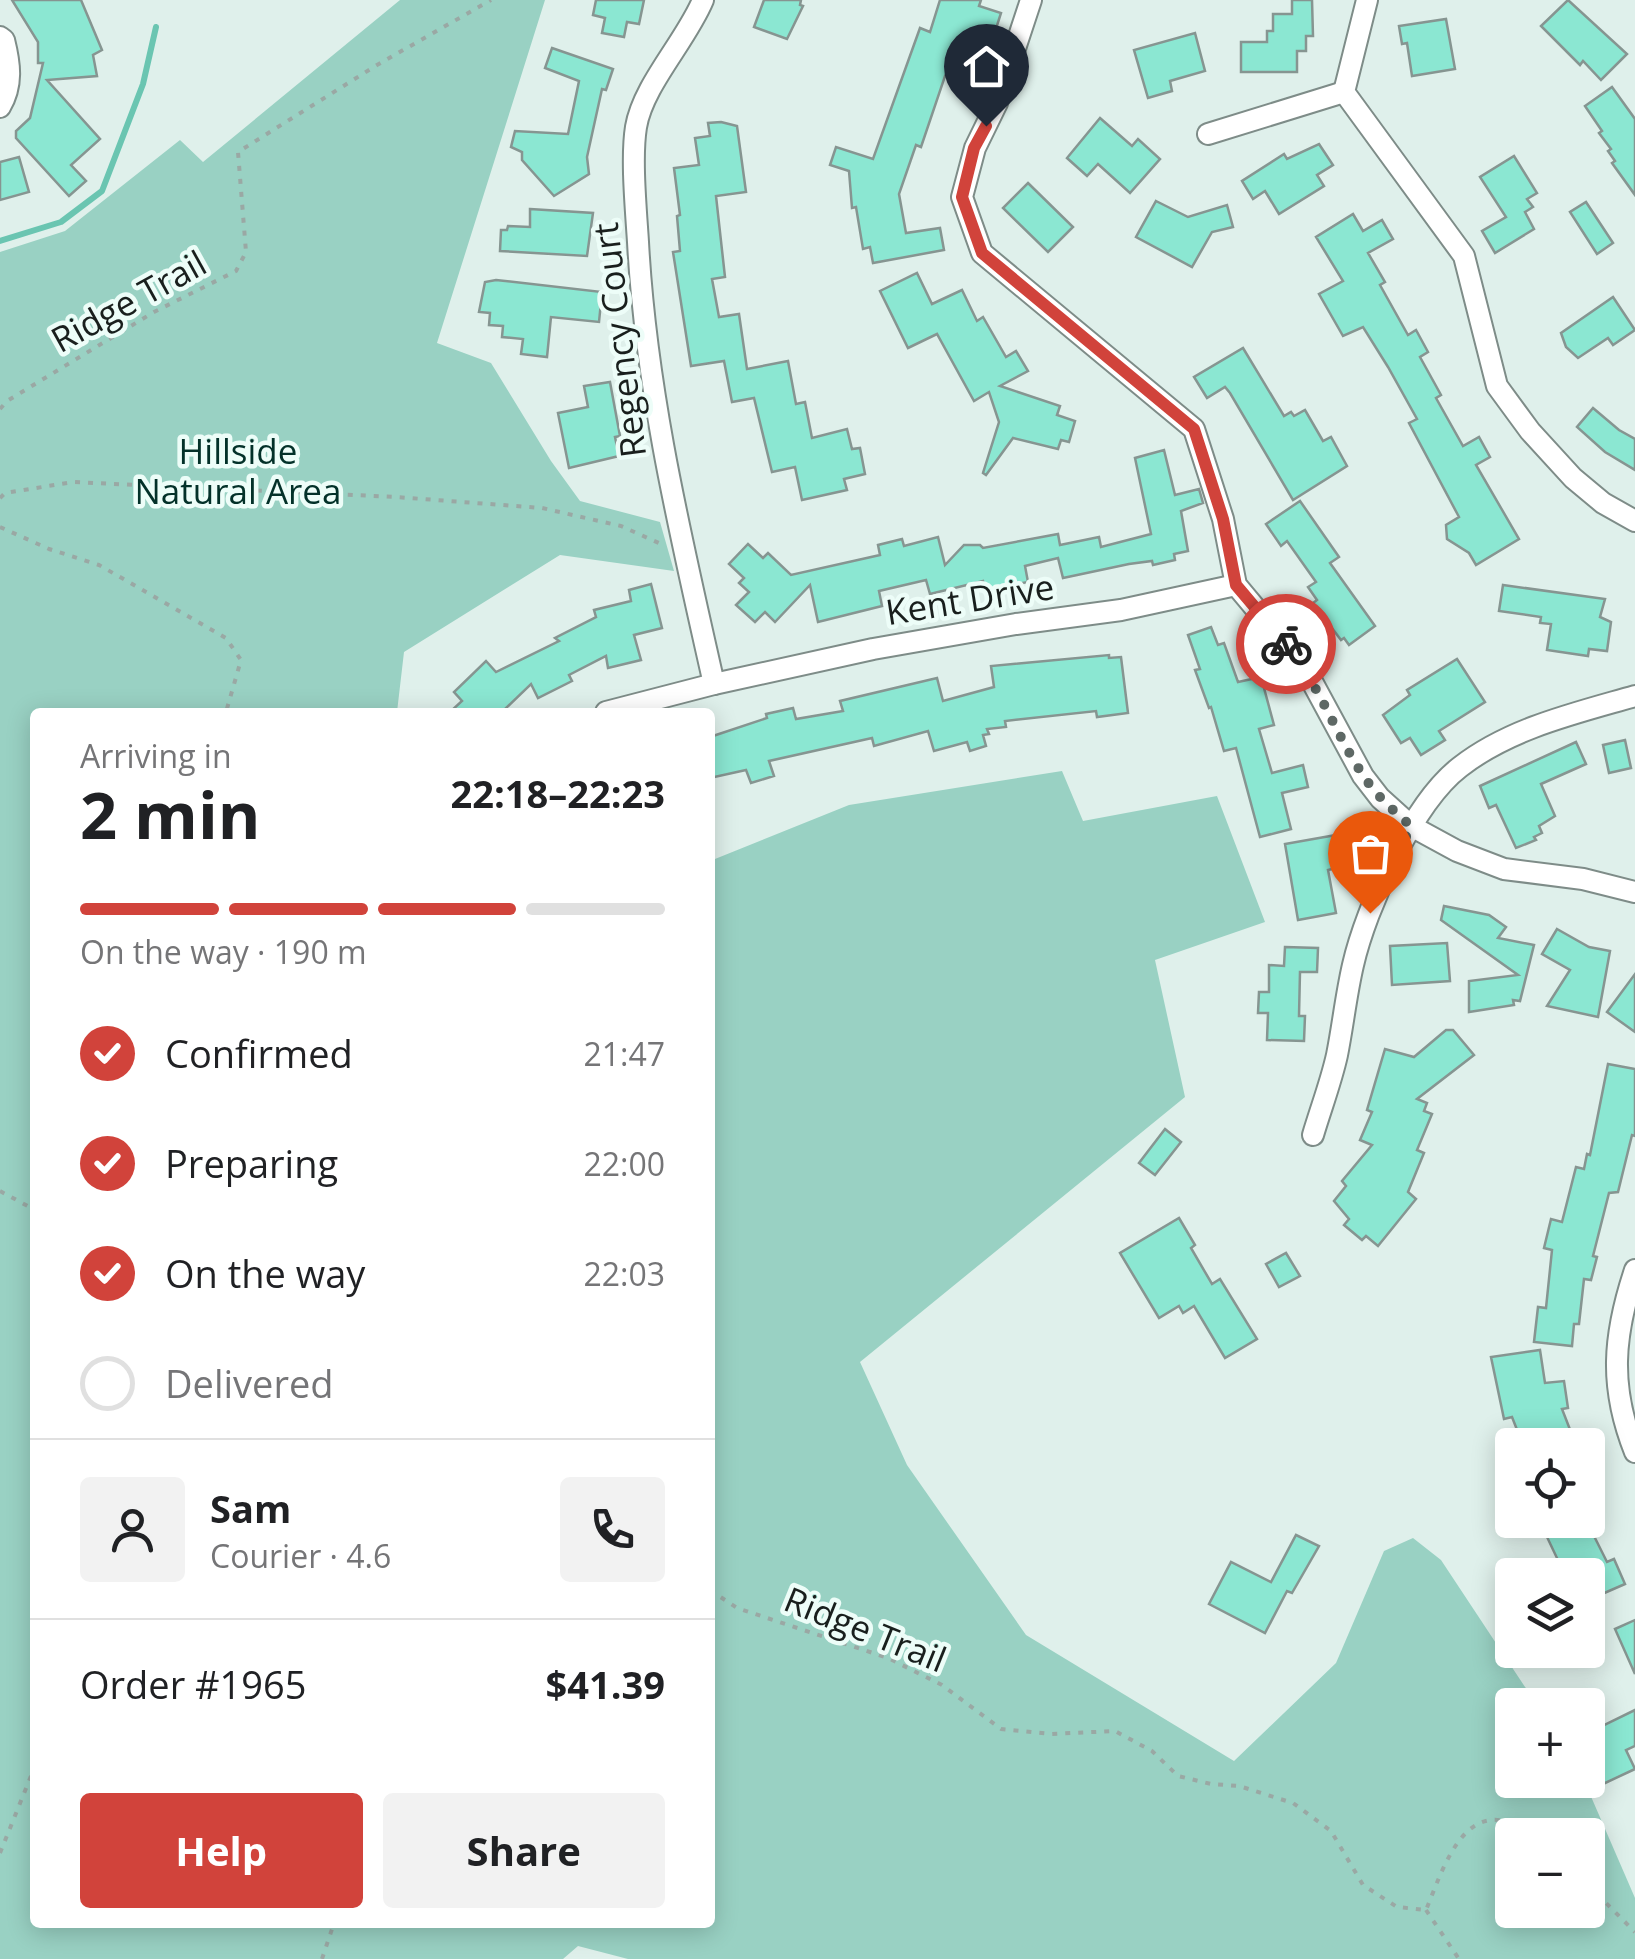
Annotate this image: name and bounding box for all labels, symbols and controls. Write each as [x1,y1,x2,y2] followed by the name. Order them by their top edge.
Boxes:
[944,24,1029,127] pin
[959,39,1014,94] icon: home
[581,220,656,460] street label: Regency Court
[42,239,214,363] street label: Ridge Trail
[135,427,341,514] park label: Hillside Natural Area
[882,562,1057,635] street label: Kent Drive
[1236,594,1336,694] courier
[1259,617,1314,672] icon: bike
[80,734,232,777] text: Arriving in
[451,767,665,819] text: 22:18–22:23
[80,770,260,858] text: 2 min
[1328,811,1413,914] pin
[1343,826,1398,881] icon: bag
[80,930,367,973] text: On the way · 190 m
[80,1026,135,1081] icon: check
[165,1027,353,1079] text: Confirmed
[583,1032,665,1075] text: 21:47
[80,1136,135,1191] icon: check
[165,1137,338,1189] text: Preparing
[583,1142,665,1185] text: 22:00
[80,1246,135,1301] icon: check
[165,1247,365,1299] text: On the way
[583,1252,665,1295] text: 22:03
[165,1357,334,1409] text: Delivered
[1495,1428,1605,1928] map controls
[1495,1428,1605,1538] button: locate
[80,1477,185,1582] button: person
[560,1477,665,1582] button: phone
[210,1482,291,1534] text: Sam
[210,1534,391,1577] text: Courier · 4.6
[1495,1558,1605,1668] button: layers
[778,1575,953,1682] street label: Ridge Trail
[80,1658,307,1710] text: Order #1965
[546,1658,665,1710] text: $41.39
[1495,1688,1605,1798] button: +
[80,1793,363,1908] button: Help
[383,1793,665,1908] button: Share
[1495,1818,1605,1928] button: −

